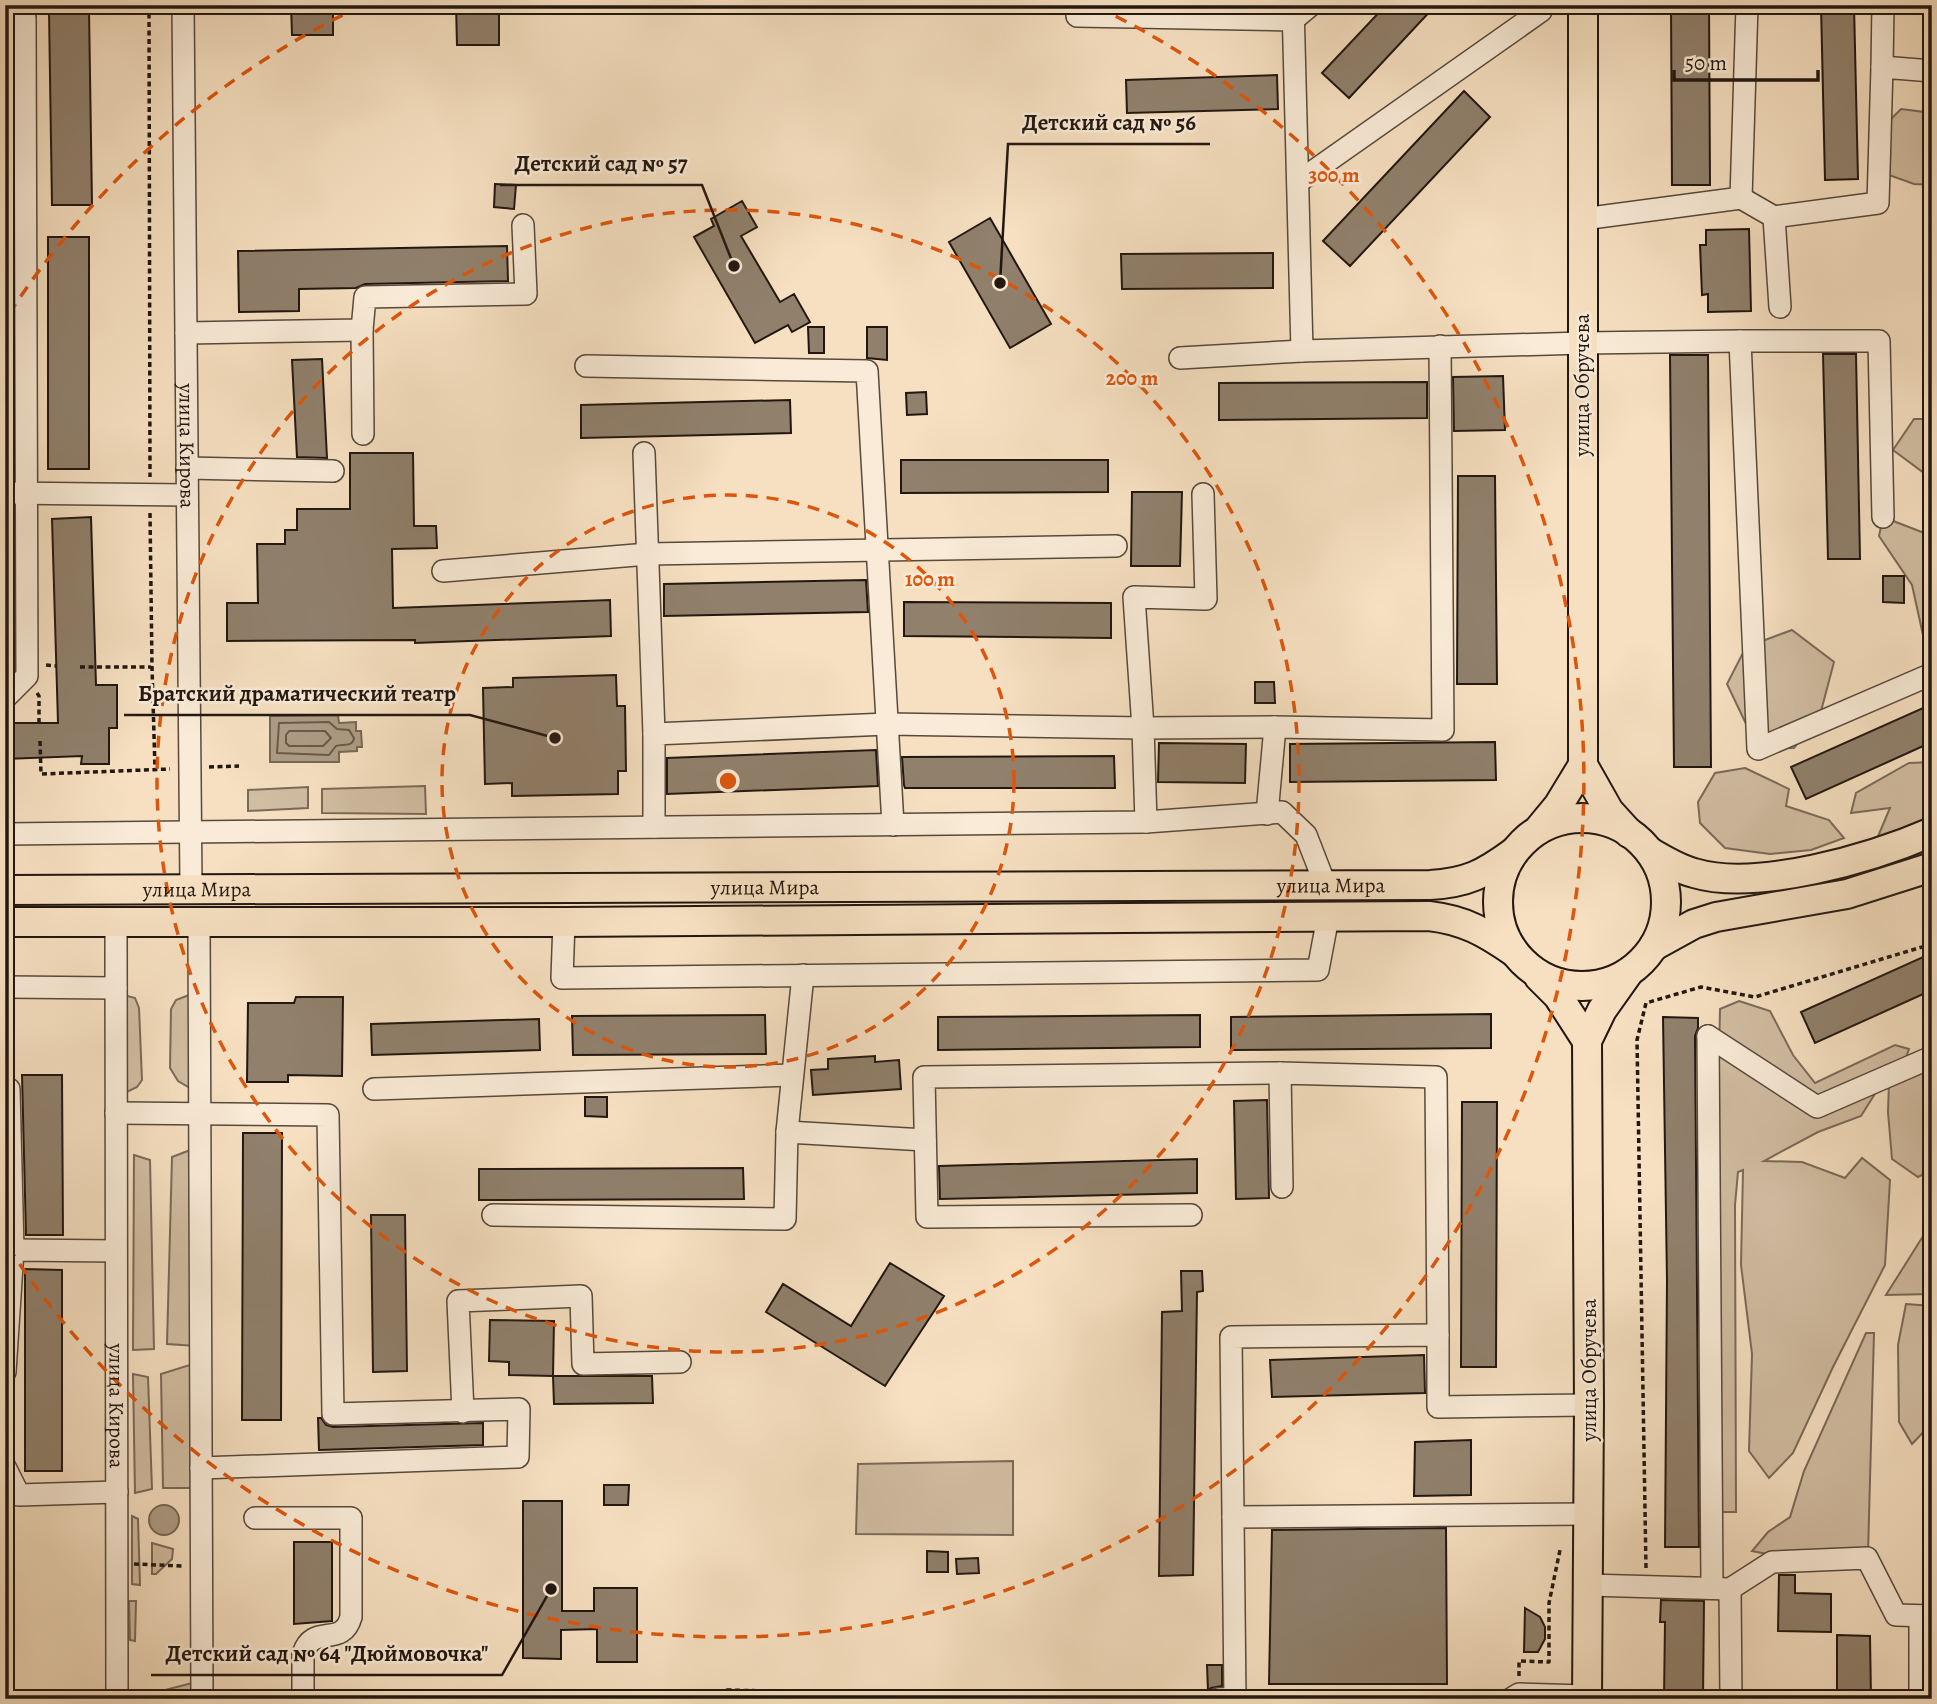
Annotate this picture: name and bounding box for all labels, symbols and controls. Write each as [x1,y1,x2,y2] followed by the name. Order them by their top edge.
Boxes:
[1674,38,1818,82] scale bar
[1685,49,1727,77] text: 50 m
[1008,100,1210,144] callout: Детский сад № 56
[1022,107,1196,138] text: Детский сад № 56
[500,141,702,185] callout: Детский сад № 57
[514,148,688,179] text: Детский сад № 57
[1308,161,1360,189] text: 300 m
[1568,313,1596,457] street label: улица Обручева
[1106,364,1159,392] text: 200 m
[172,382,202,509] street label: улица Кирова
[905,565,955,593] text: 100 m
[124,671,470,715] callout: Братский драматический театр
[138,678,456,709] text: Братский драматический театр
[716,769,740,793] centre of rings
[1276,871,1386,900] street label: улица Мира
[710,873,820,902] street label: улица Мира
[142,875,252,904] street label: улица Мира
[1575,1298,1603,1442] street label: улица Обручева
[103,1343,131,1469] street label: улица Кирова
[151,1631,502,1675] callout: Детский сад № 64 "Дюймовочка"
[166,1638,488,1669] text: Детский сад № 64 "Дюймовочка"

